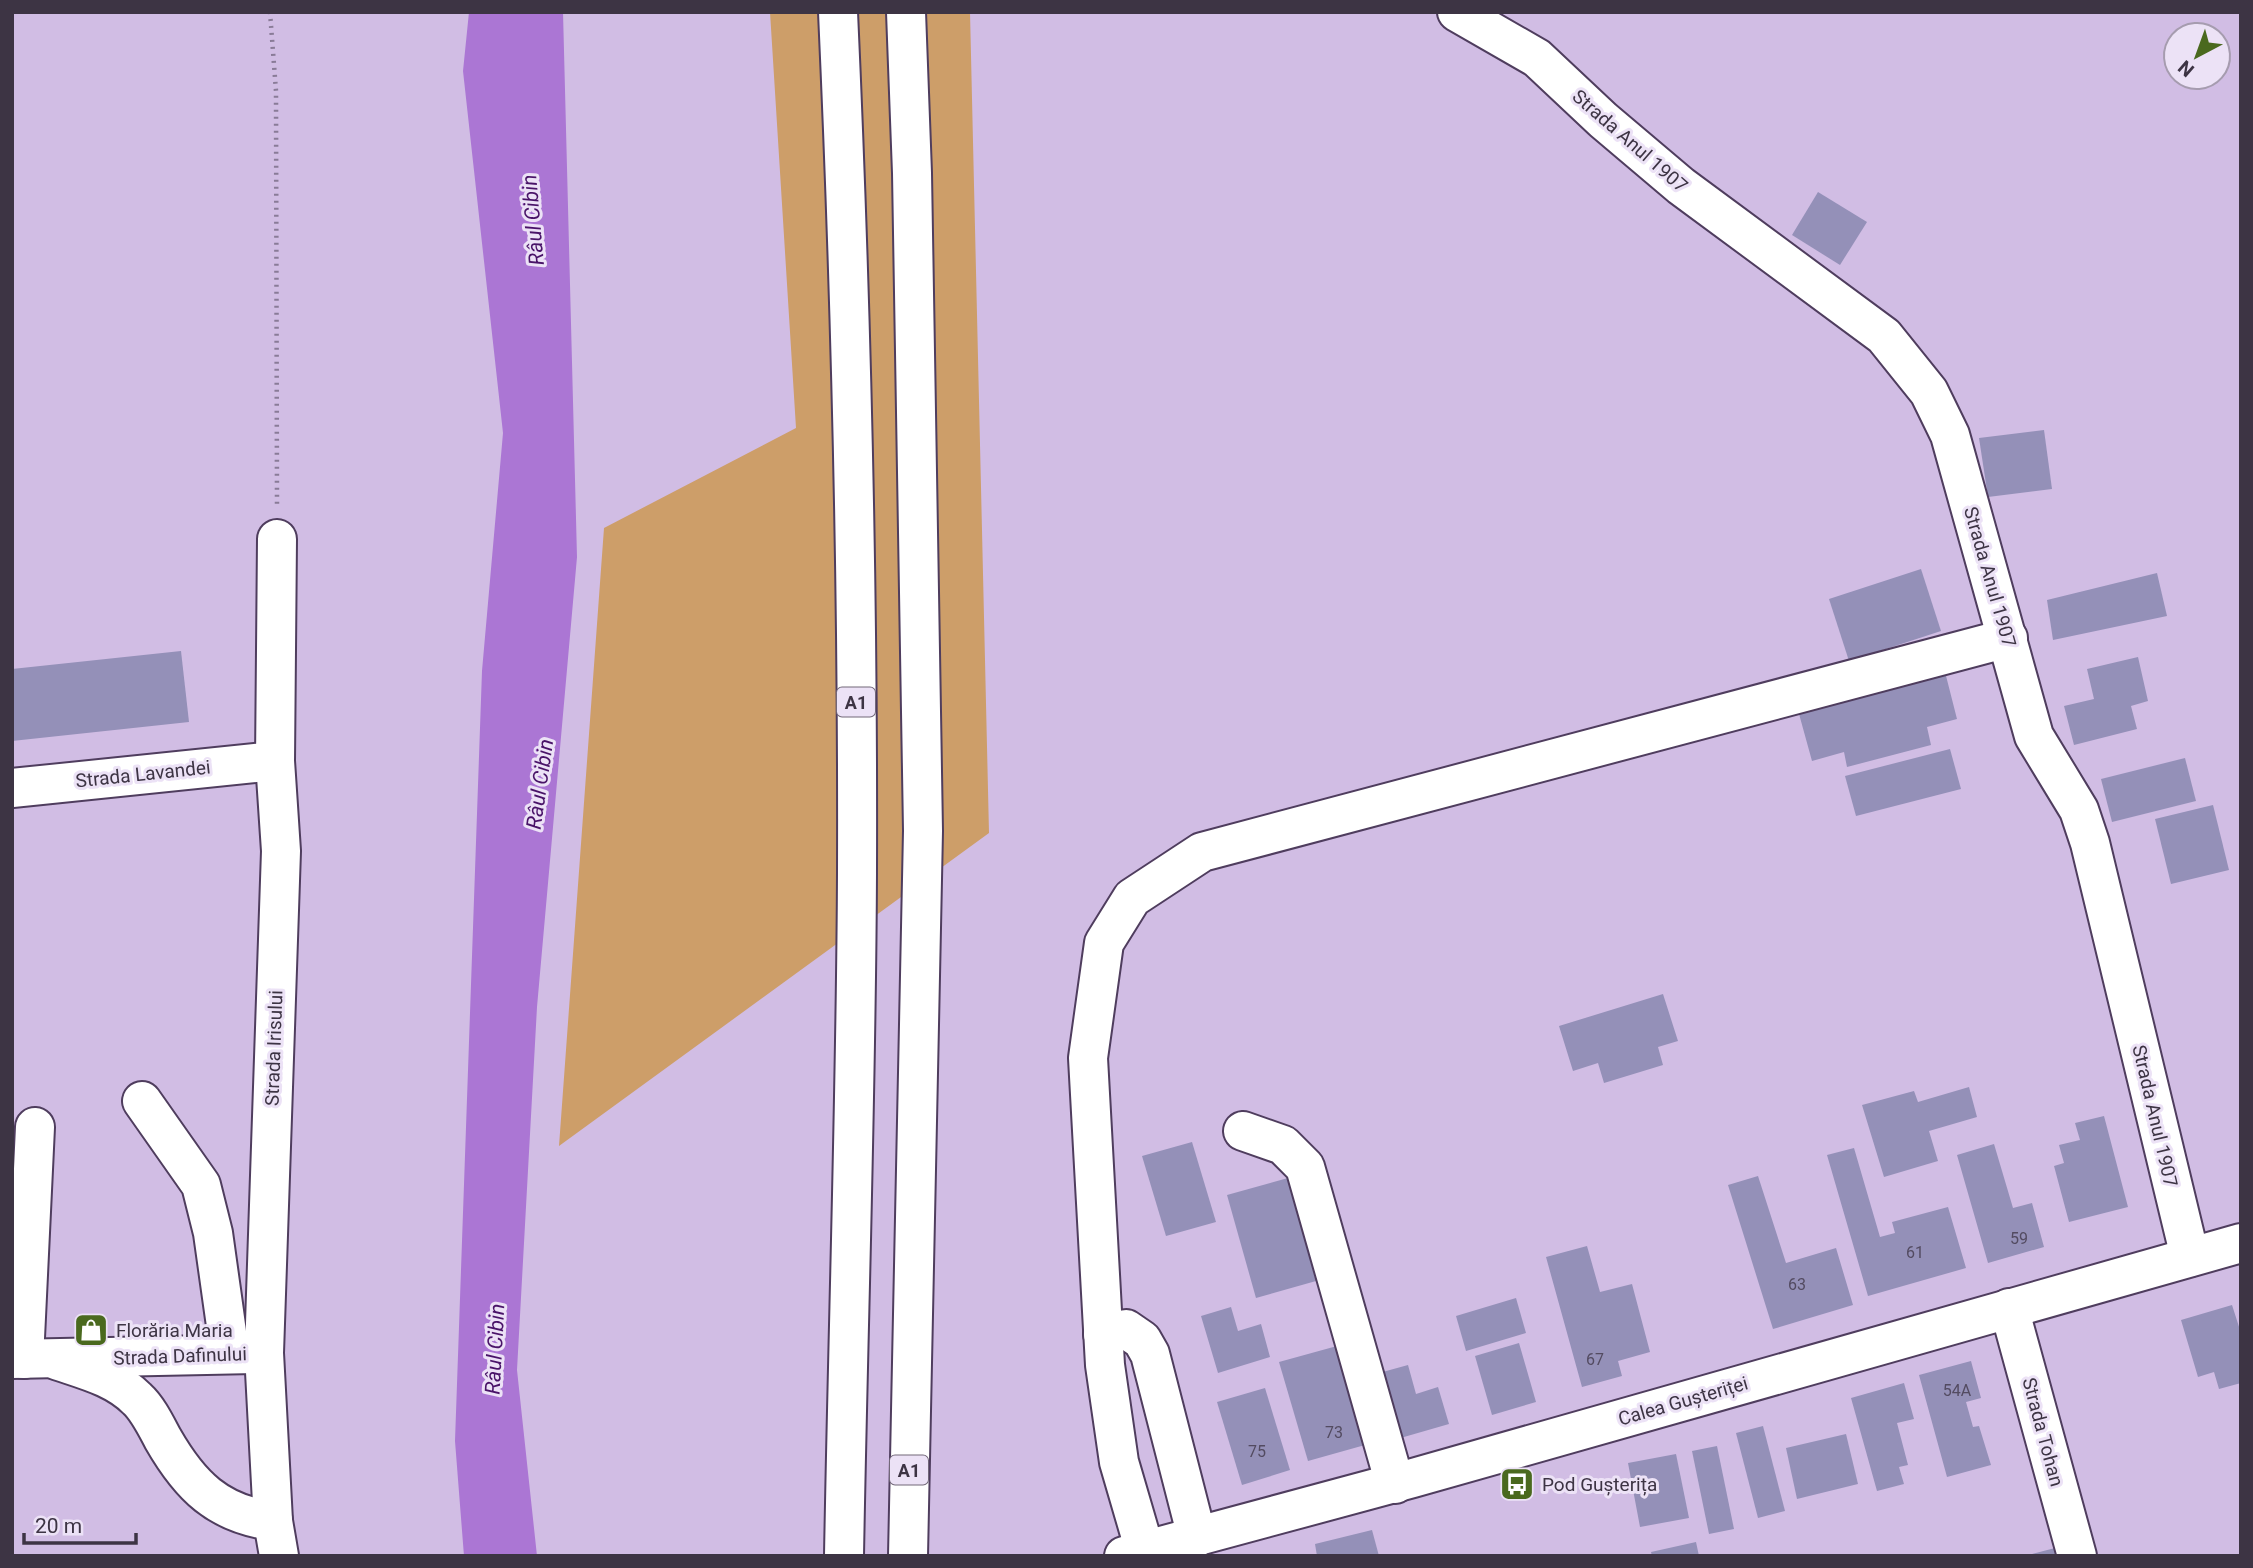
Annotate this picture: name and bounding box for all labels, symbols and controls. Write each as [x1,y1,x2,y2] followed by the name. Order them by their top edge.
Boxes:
[2162,21,2232,91] north arrow
[2174,55,2199,82] text: N
[1568,85,1692,197] street label: Strada Anul 1907
[517,174,549,266] water label: Râul Cibin
[1959,504,2021,650] street label: Strada Anul 1907
[837,688,875,716] road number: A1
[522,737,558,831] water label: Râul Cibin
[74,755,212,793] street label: Strada Lavandei
[260,990,288,1106] street label: Strada Irisului
[2127,1043,2183,1189] street label: Strada Anul 1907
[2010,1229,2028,1248] house number: 59
[1906,1243,1924,1262] house number: 61
[1788,1275,1806,1294] house number: 63
[481,1303,509,1395] water label: Râul Cibin
[72,1311,110,1349] shop icon: Florăria Maria
[116,1319,233,1342] place label: Florăria Maria
[113,1342,247,1370] street label: Strada Dafinului
[1586,1350,1604,1369] house number: 67
[1615,1371,1751,1431] street label: Calea Gușteriței
[2017,1375,2069,1489] street label: Strada Tohan
[1943,1381,1972,1400] house number: 54A
[1325,1423,1343,1442] house number: 73
[1248,1442,1266,1461] house number: 75
[890,1456,928,1484] road number: A1
[1498,1465,1536,1503] bus stop icon: Pod Gușterița
[1542,1473,1657,1496] place label: Pod Gușterița
[24,1502,136,1546] scale bar
[35,1514,82,1538] text: 20 m

